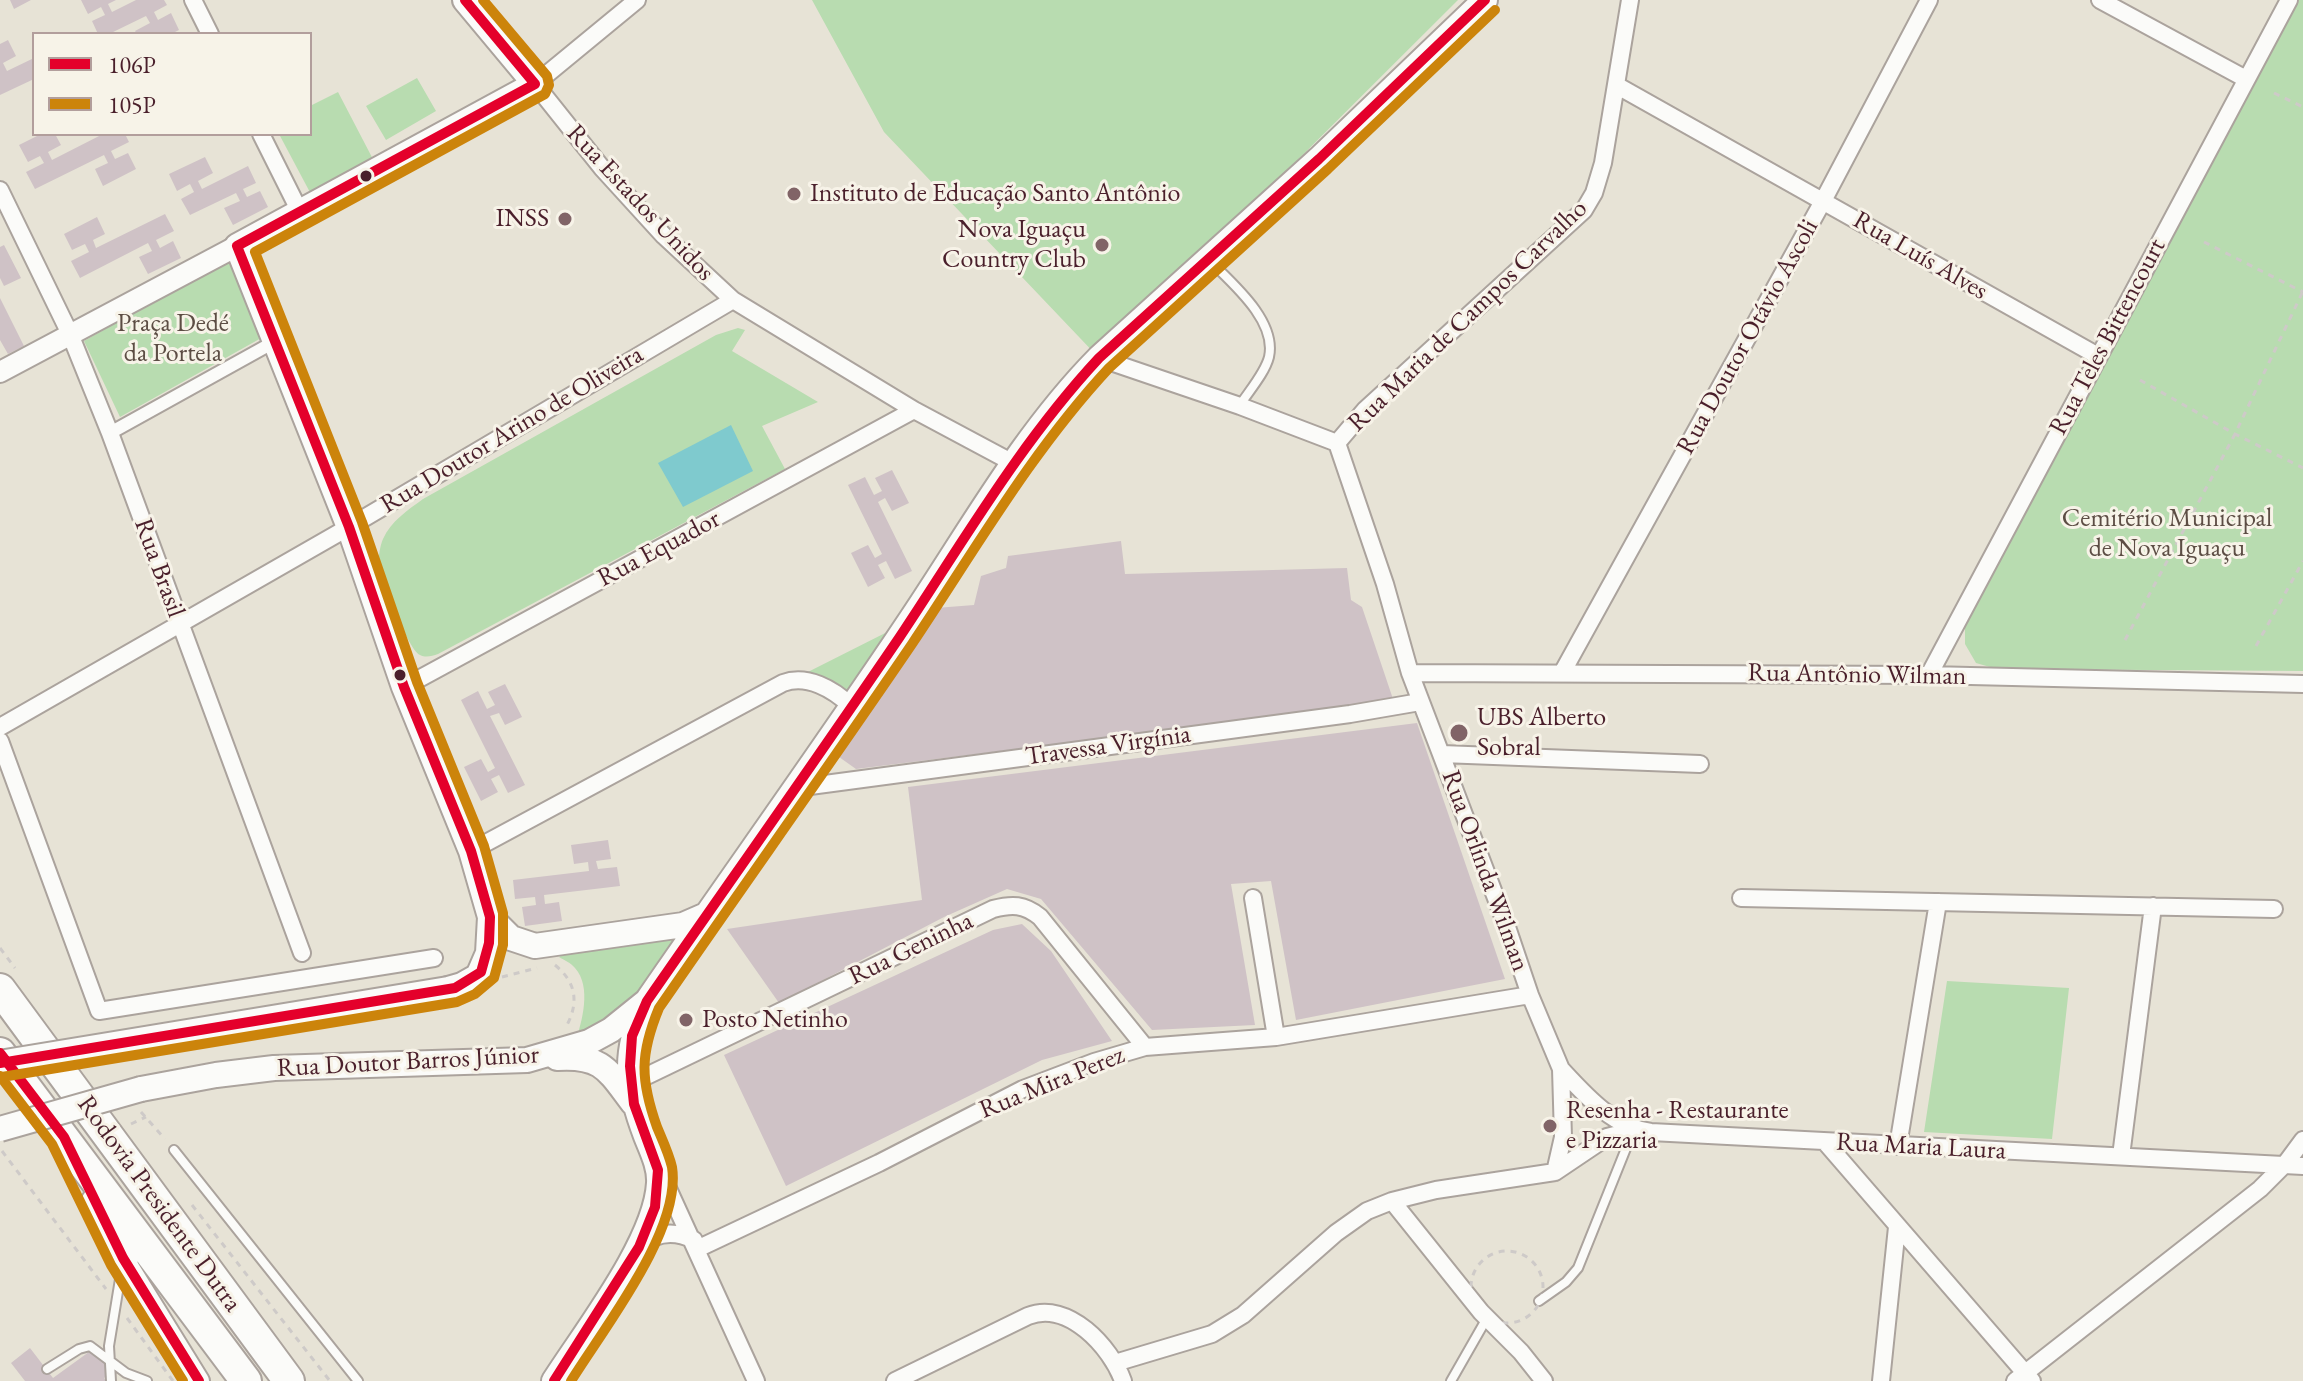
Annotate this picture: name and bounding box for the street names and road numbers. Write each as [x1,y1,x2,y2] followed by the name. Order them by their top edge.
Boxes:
[559,118,721,288] street label: Rua Estados Unidos
[1342,193,1594,439] street label: Rua Maria de Campos Carvalho
[1847,205,1993,307] street label: Rua Luís Alves
[1670,214,1826,460] street label: Rua Doutor Otávio Ascoli
[2043,233,2173,441] street label: Rua Teles Bittencourt
[375,339,649,521] street label: Rua Doutor Arino de Oliveira
[592,504,726,594] street label: Rua Equador
[127,514,191,622] street label: Rua Brasil
[1747,657,1967,693] street label: Rua Antônio Wilman
[1023,719,1193,773] street label: Travessa Virgínia
[1434,766,1536,976] street label: Rua Orlinda Wilman
[844,905,978,993] street label: Rua Geninha
[276,1040,540,1084] street label: Rua Doutor Barros Júnior
[975,1040,1129,1126] street label: Rua Mira Perez
[70,1090,248,1318] street label: Rodovia Presidente Dutra
[1835,1127,2007,1167] street label: Rua Maria Laura

